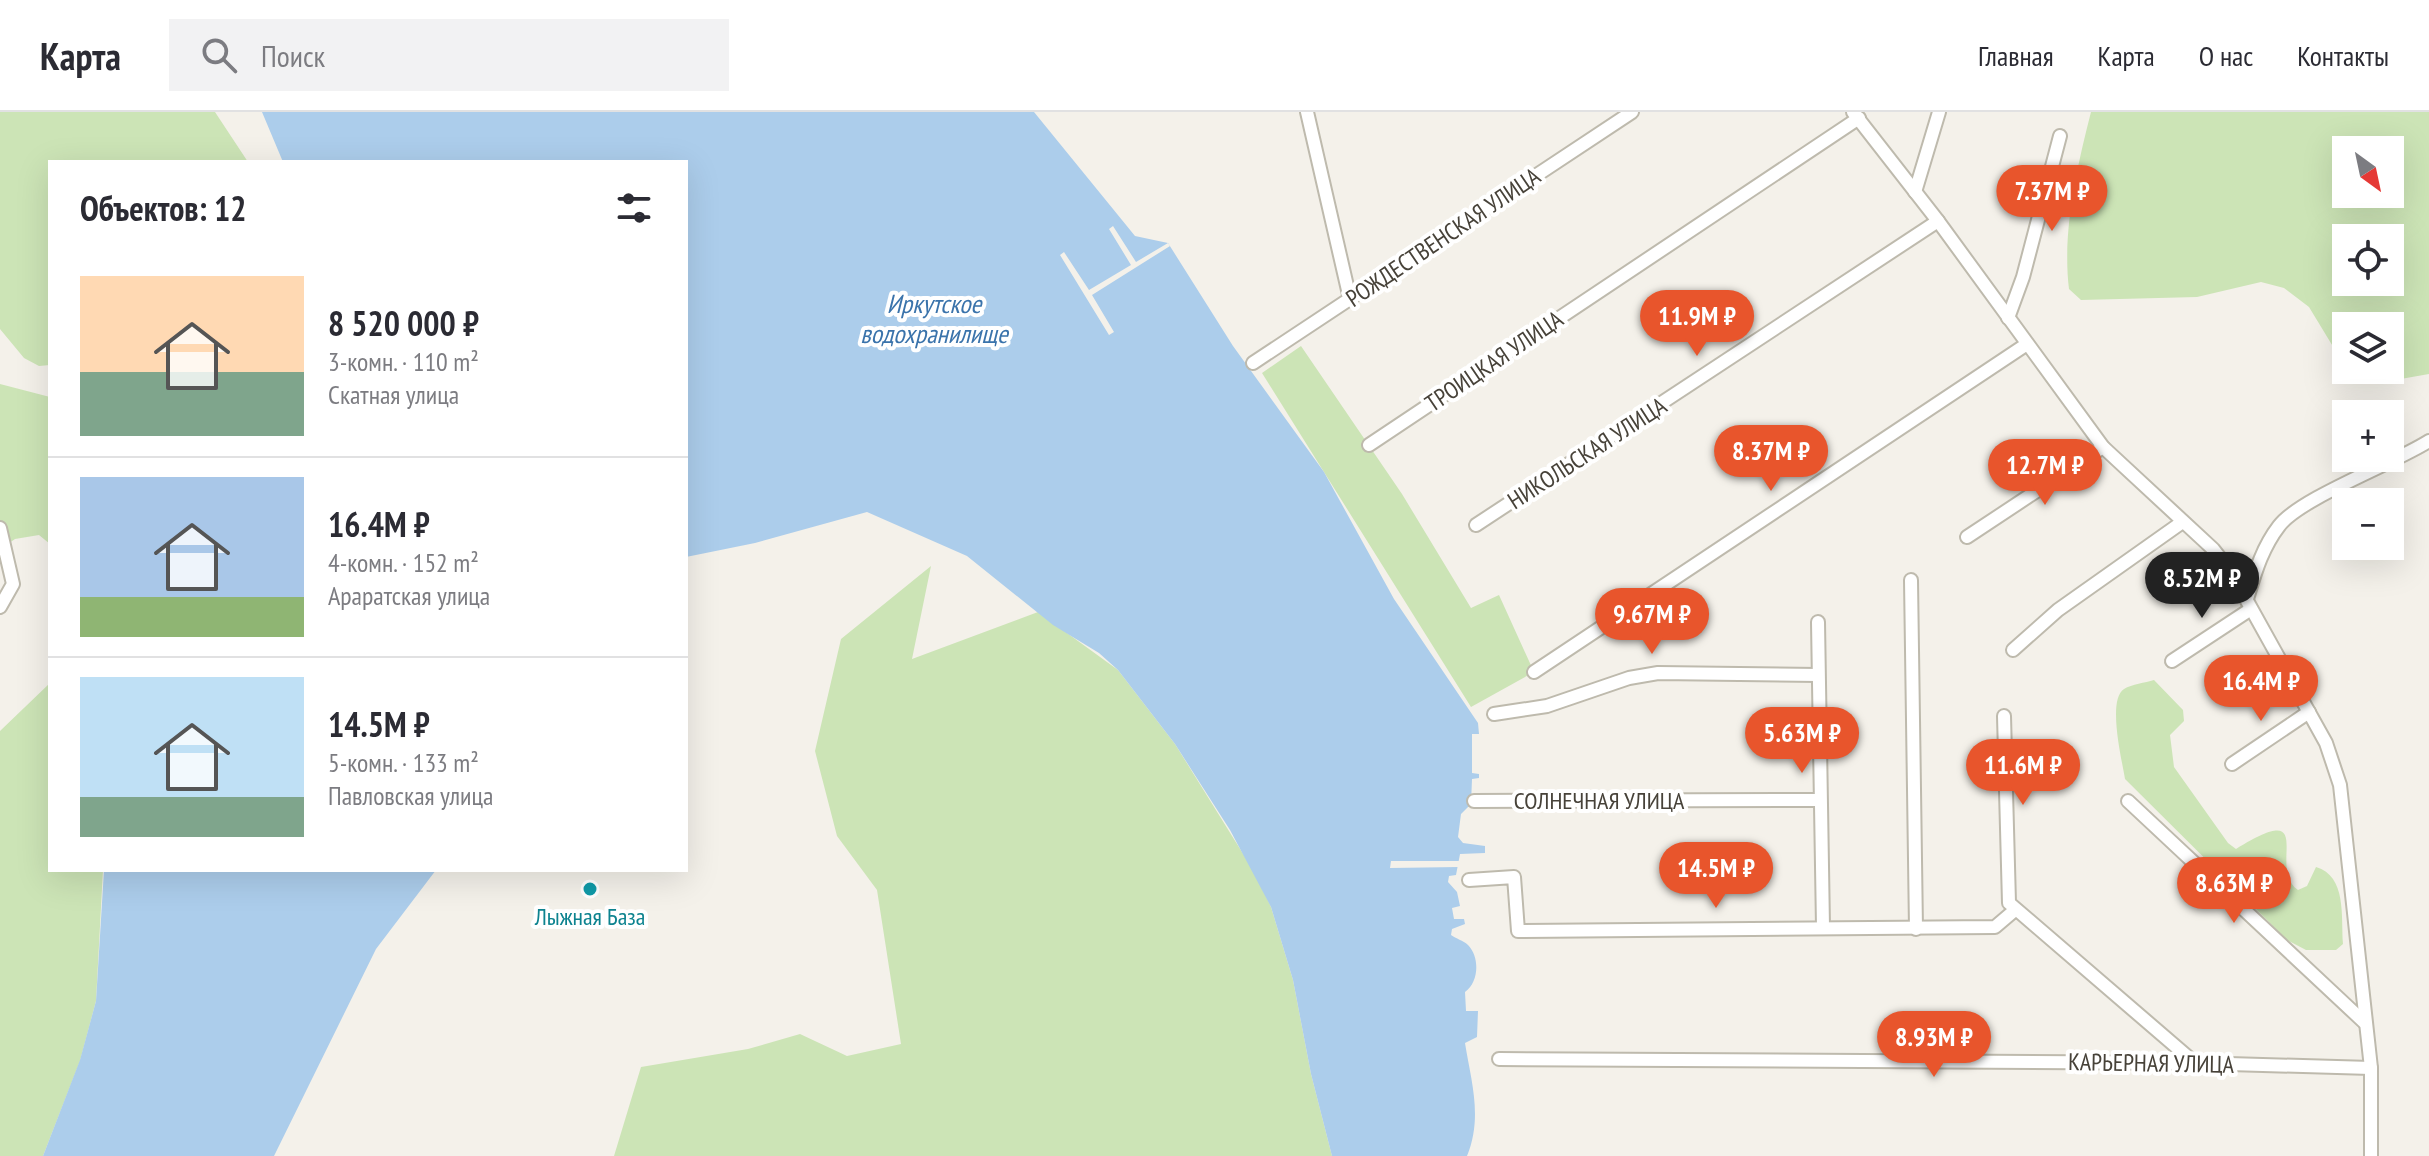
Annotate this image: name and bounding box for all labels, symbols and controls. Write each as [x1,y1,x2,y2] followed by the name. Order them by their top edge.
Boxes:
[169,19,729,91] search box
[40,31,121,80] text: Карта
[197,33,241,77] icon: search
[261,36,325,75] text: Поиск
[1978,37,2054,74] text: Главная
[2098,37,2155,74] text: Карта
[2199,37,2253,74] text: О нас
[2297,37,2389,74] text: Контакты
[2332,136,2404,208] north arrow
[2332,136,2404,560] map controls
[1340,160,1547,314] street label: РОЖДЕСТВЕНСКАЯ УЛИЦА
[1978,165,2126,233] pin: 7.37M ₽
[2014,174,2090,207] text: 7.37M ₽
[80,186,247,230] text: Объектов: 12
[612,186,656,230] icon: filters
[2332,224,2404,296] button: locate
[860,287,1010,350] water label: Иркутское водохранилище
[1623,290,1771,358] pin: 11.9M ₽
[1658,299,1736,332] text: 11.9M ₽
[328,301,479,345] text: 8 520 000 ₽
[1419,303,1569,419] street label: ТРОИЦКАЯ УЛИЦА
[144,308,240,404] icon: home
[2332,312,2404,384] button: layers
[328,345,479,378] text: 3-комн. · 110 m²
[328,378,459,411] text: Скатная улица
[1502,390,1673,516] street label: НИКОЛЬСКАЯ УЛИЦА
[2332,400,2404,472] button: +
[1697,425,1845,493] pin: 8.37M ₽
[1732,434,1810,467] text: 8.37M ₽
[1971,439,2119,507] pin: 12.7M ₽
[2006,448,2084,481] text: 12.7M ₽
[2332,488,2404,560] button: −
[328,502,430,546] text: 16.4M ₽
[144,509,240,605] icon: home
[328,546,479,579] text: 4-комн. · 152 m²
[2128,552,2276,620] pin: 8.52M ₽
[2163,561,2241,594] text: 8.52M ₽
[328,579,490,612] text: Араратская улица
[1578,588,1726,656] pin: 9.67M ₽
[1613,597,1691,630] text: 9.67M ₽
[2187,655,2335,723] pin: 16.4M ₽
[2222,664,2300,697] text: 16.4M ₽
[328,702,430,746] text: 14.5M ₽
[1728,707,1876,775] pin: 5.63M ₽
[144,709,240,805] icon: home
[1763,716,1841,749] text: 5.63M ₽
[1949,739,2097,807] pin: 11.6M ₽
[328,746,479,779] text: 5-комн. · 133 m²
[1984,748,2062,781] text: 11.6M ₽
[328,779,493,812] text: Павловская улица
[1514,785,1685,816] street label: СОЛНЕЧНАЯ УЛИЦА
[1642,842,1790,910] pin: 14.5M ₽
[1677,851,1755,884] text: 14.5M ₽
[2160,857,2308,925] pin: 8.63M ₽
[2195,866,2273,899] text: 8.63M ₽
[581,880,599,898] marker: Лыжная База
[534,901,645,932] place label: Лыжная База
[1860,1011,2008,1079] pin: 8.93M ₽
[1895,1020,1973,1053] text: 8.93M ₽
[2068,1046,2235,1080] street label: КАРЬЕРНАЯ УЛИЦА

